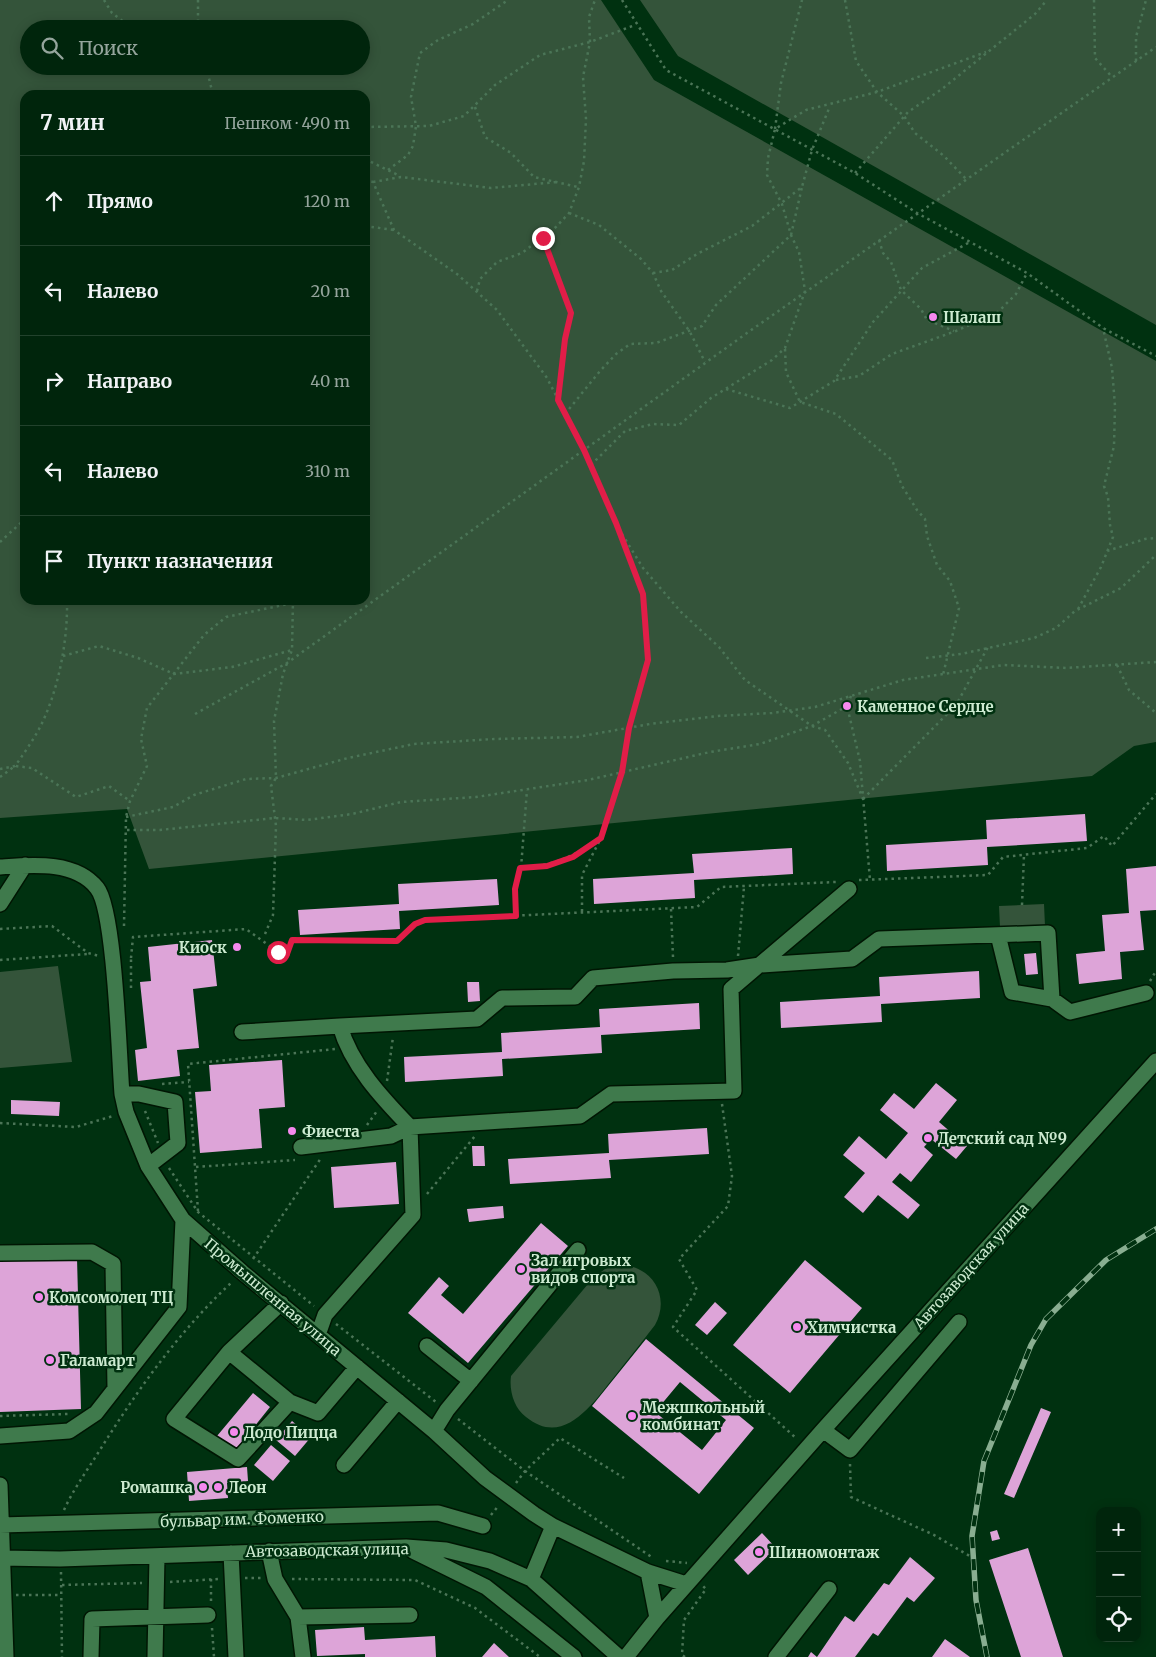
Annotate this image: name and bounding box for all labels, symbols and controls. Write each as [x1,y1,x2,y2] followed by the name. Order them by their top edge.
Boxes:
[20,20,370,75] search box
[38,34,66,62] icon: search
[78,36,138,60] text: Поиск
[40,109,105,136] text: 7 мин
[224,113,350,133] text: Пешком · 490 m
[40,187,68,215] icon: ahead
[87,189,153,213] text: Прямо
[304,191,350,211] text: 120 m
[532,227,555,250] route end
[40,277,68,305] icon: left
[87,279,158,303] text: Налево
[311,281,350,301] text: 20 m
[943,308,1001,327] place label: Шалаш
[927,311,939,323] marker: Шалаш
[40,367,68,395] icon: right
[87,369,172,393] text: Направо
[310,371,350,391] text: 40 m
[40,457,68,485] icon: left
[87,459,158,483] text: Налево
[305,461,350,481] text: 310 m
[40,547,68,575] icon: arrive
[87,549,273,573] text: Пункт назначения
[857,697,994,716] place label: Каменное Сердце
[841,700,853,712] marker: Каменное Сердце
[179,938,227,957] place label: Киоск
[231,941,243,953] marker: Киоск
[267,941,290,964] route start
[302,1122,360,1141] place label: Фиеста
[286,1125,298,1137] marker: Фиеста
[938,1129,1067,1148] place label: Детский сад №9
[922,1132,934,1144] marker: Детский сад №9
[909,1199,1033,1334] street label: Автозаводская улица
[201,1234,345,1360] street label: Промышленная улица
[531,1251,636,1287] place label: Зал игровых видов спорта
[515,1263,527,1275] marker: Зал игровых видов спорта
[49,1288,173,1307] place label: Комсомолец ТЦ
[33,1291,45,1303] marker: Комсомолец ТЦ
[807,1318,897,1337] place label: Химчистка
[791,1321,803,1333] marker: Химчистка
[60,1351,135,1370] place label: Галамарт
[44,1354,56,1366] marker: Галамарт
[642,1398,766,1434] place label: Межшкольный комбинат
[626,1410,638,1422] marker: Межшкольный комбинат
[244,1423,338,1442] place label: Додо Пицца
[228,1426,240,1438] marker: Додо Пицца
[120,1478,194,1497] place label: Ромашка
[228,1478,267,1497] place label: Леон
[197,1481,209,1493] marker: Ромашка
[212,1481,224,1493] marker: Леон
[160,1507,324,1531] street label: бульвар им. Фоменко
[1096,1507,1141,1642] map controls
[1096,1507,1141,1552] button: +
[244,1539,409,1561] street label: Автозаводская улица
[769,1543,880,1562] place label: Шиномонтаж
[753,1546,765,1558] marker: Шиномонтаж
[1096,1552,1141,1597] button: −
[1096,1597,1141,1642] button: locate

